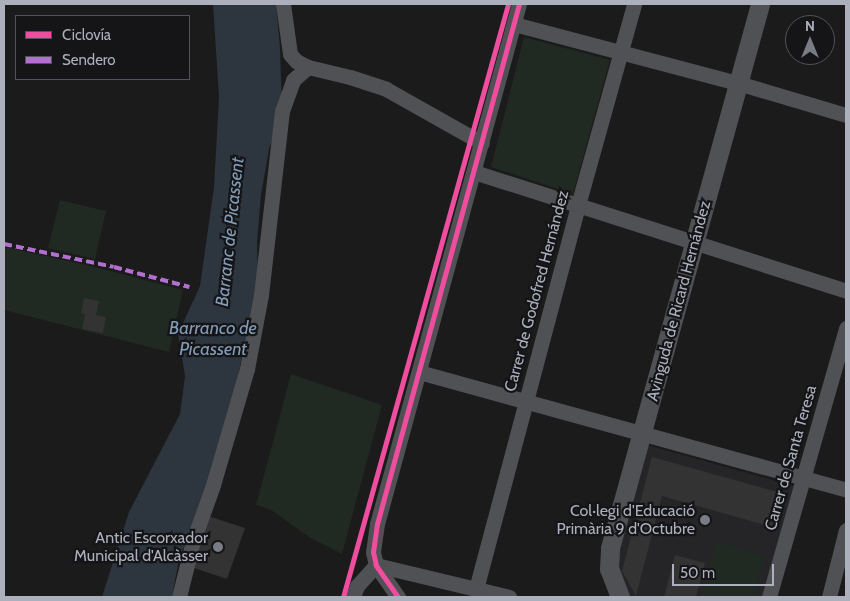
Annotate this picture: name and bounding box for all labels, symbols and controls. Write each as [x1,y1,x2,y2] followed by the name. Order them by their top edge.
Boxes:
[15,15,190,80] legend
[785,15,835,65] north arrow
[805,17,815,35] text: N
[62,26,111,44] text: Ciclovía
[62,51,116,69] text: Sendero
[211,156,249,308] water label: Barranc de Picassent
[501,188,573,394] street label: Carrer de Godofred Hernández
[643,199,715,403] street label: Avinguda de Ricard Hernández
[169,318,257,360] water label: Barranco de Picassent
[761,383,821,533] street label: Carrer de Santa Teresa
[557,501,695,539] place label: Col·legi d'Educació Primària 9 d'Octubre
[699,514,711,526] marker: Col·legi d'Educació Primària 9 d'Octubre
[74,528,208,566] place label: Antic Escorxador Municipal d'Alcàsser
[212,541,224,553] marker: Antic Escorxador Municipal d'Alcàsser
[675,554,778,586] scale bar
[680,564,715,582] text: 50 m

